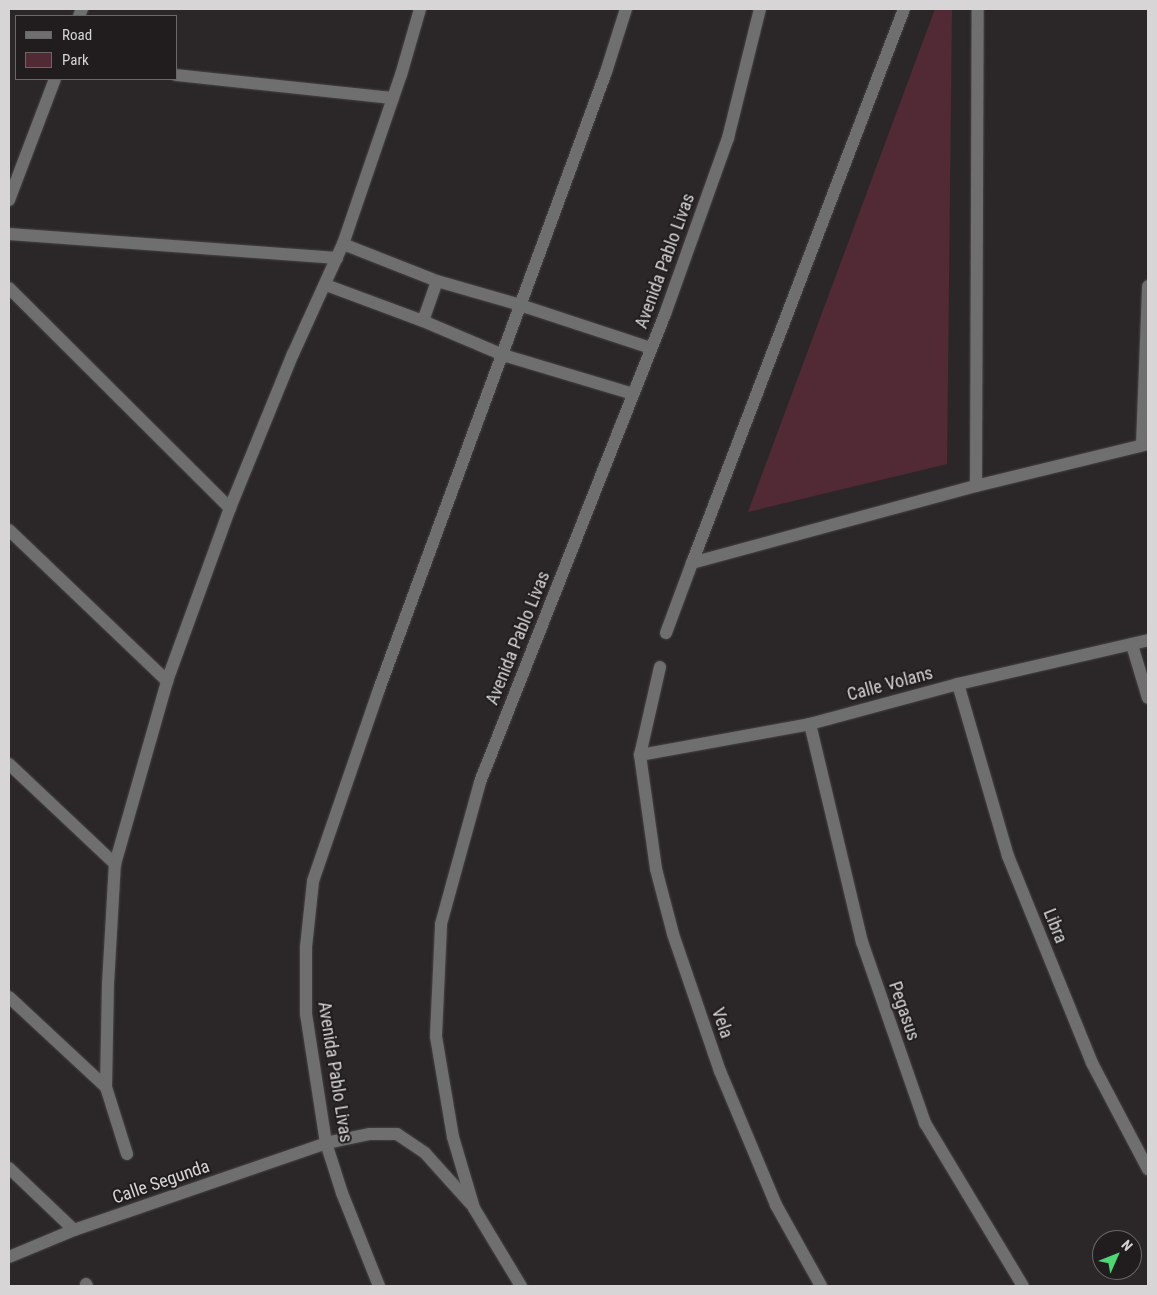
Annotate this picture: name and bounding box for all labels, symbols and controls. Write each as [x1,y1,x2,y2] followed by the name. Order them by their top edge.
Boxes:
[15,15,178,80] legend
[62,26,92,44] text: Road
[62,51,89,69] text: Park
[631,190,699,332] street label: Avenida Pablo Livas
[481,568,555,708] street label: Avenida Pablo Livas
[845,662,935,706] street label: Calle Volans
[1038,906,1072,946] street label: Libra
[884,979,924,1043] street label: Pegasus
[313,1000,357,1144] street label: Avenida Pablo Livas
[707,1005,737,1041] street label: Vela
[110,1155,212,1209] street label: Calle Segunda
[1092,1230,1142,1280] north arrow
[1118,1237,1136,1254] text: N

